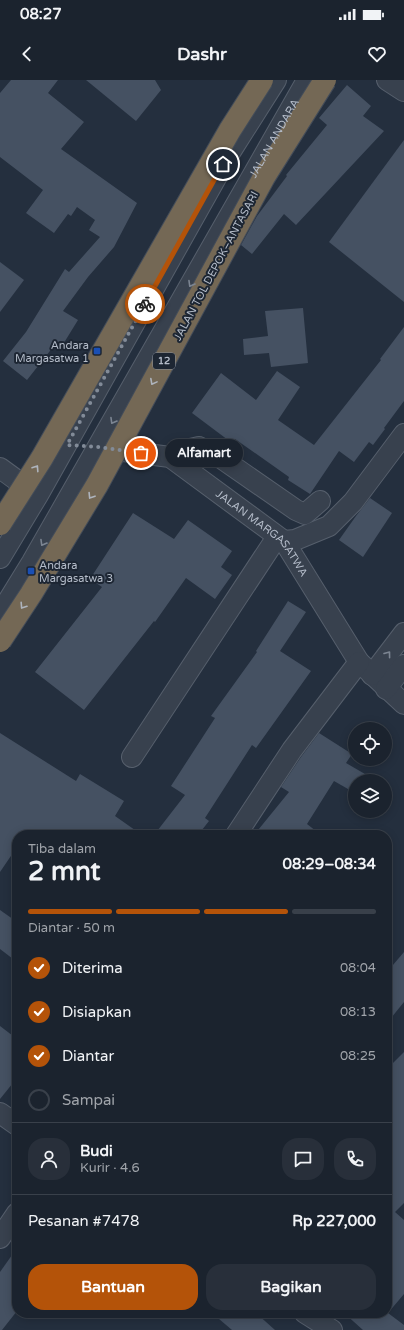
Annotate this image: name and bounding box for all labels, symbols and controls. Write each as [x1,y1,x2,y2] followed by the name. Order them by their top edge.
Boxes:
[20,5,62,23] text: 08:27
[16,43,38,65] icon: back
[177,43,227,65] text: Dashr
[366,43,388,65] icon: heart
[246,96,301,180] street label: JALAN ANDARA
[206,147,240,181] pin
[212,153,234,175] icon: home
[171,189,261,343] street label: JALAN TOL DEPOK–ANTASARI
[188,280,195,287] one-way arrow
[125,284,165,324] courier
[134,293,156,315] icon: bike
[15,339,89,365] place label: Andara Margasatwa 1
[92,346,102,356] marker: Andara Margasatwa 1
[153,353,175,369] road number: 12
[151,377,158,385] one-way arrow
[110,417,117,424] one-way arrow
[124,436,158,470] pin
[165,439,243,467] callout: Alfamart
[130,442,152,464] icon: bag
[177,445,231,461] text: Alfamart
[31,465,39,472] one-way arrow
[214,487,311,579] street label: JALAN MARGASATWA
[88,492,96,499] one-way arrow
[40,539,47,546] one-way arrow
[39,559,113,585] place label: Andara Margasatwa 3
[26,566,36,576] marker: Andara Margasatwa 3
[20,602,27,609] one-way arrow
[383,651,391,658] one-way arrow
[348,722,392,818] map controls
[348,722,392,766] button: locate
[348,774,392,818] button: layers
[28,841,96,857] text: Tiba dalam
[283,855,376,873] text: 08:29–08:34
[28,856,100,887] text: 2 mnt
[28,920,115,936] text: Diantar · 50 m
[28,957,50,979] icon: check
[62,959,123,977] text: Diterima
[340,960,376,976] text: 08:04
[28,1001,50,1023] icon: check
[62,1003,131,1021] text: Disiapkan
[340,1004,376,1020] text: 08:13
[28,1045,50,1067] icon: check
[62,1047,114,1065] text: Diantar
[340,1048,376,1064] text: 08:25
[62,1091,115,1109] text: Sampai
[28,1138,70,1180] button: person
[282,1138,324,1180] button: chat
[334,1138,376,1180] button: phone
[80,1142,113,1160] text: Budi
[80,1160,140,1176] text: Kurir · 4.6
[28,1212,139,1230] text: Pesanan #7478
[292,1212,376,1230] text: Rp 227,000
[28,1264,198,1310] button: Bantuan
[206,1264,376,1310] button: Bagikan

